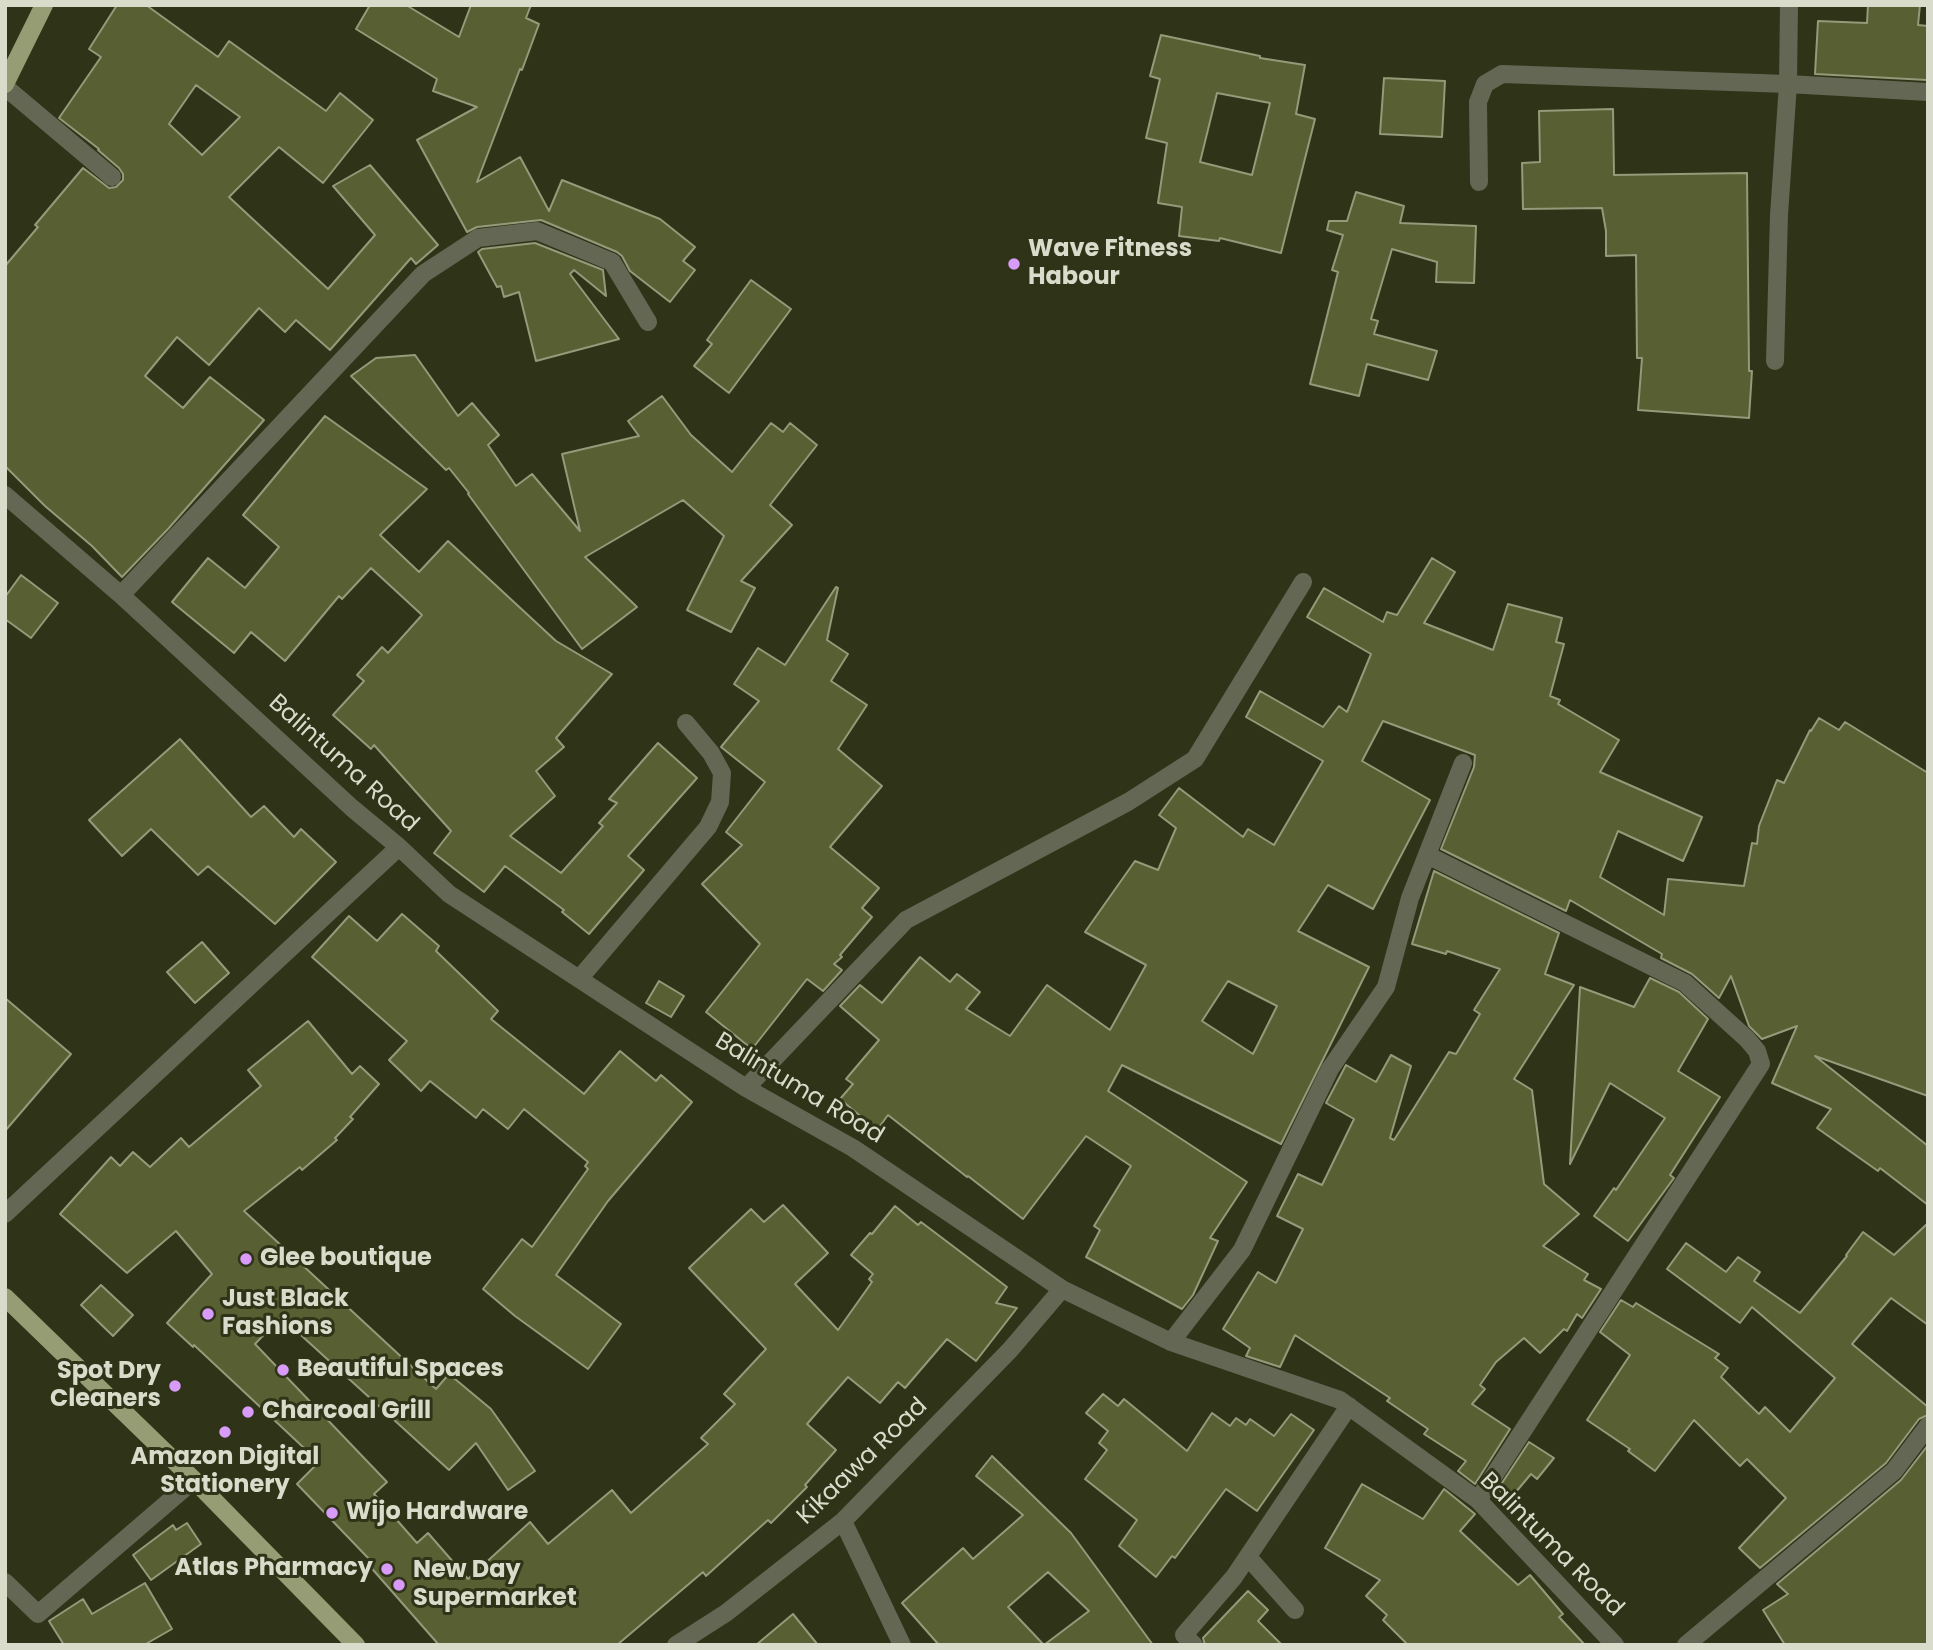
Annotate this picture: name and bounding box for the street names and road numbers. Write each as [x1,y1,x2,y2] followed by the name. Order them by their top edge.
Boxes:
[262,689,424,839] street label: Balintuma Road
[709,1027,889,1151] street label: Balintuma Road
[792,1393,934,1531] street label: Kikaawa Road
[1473,1467,1629,1623] street label: Balintuma Road

